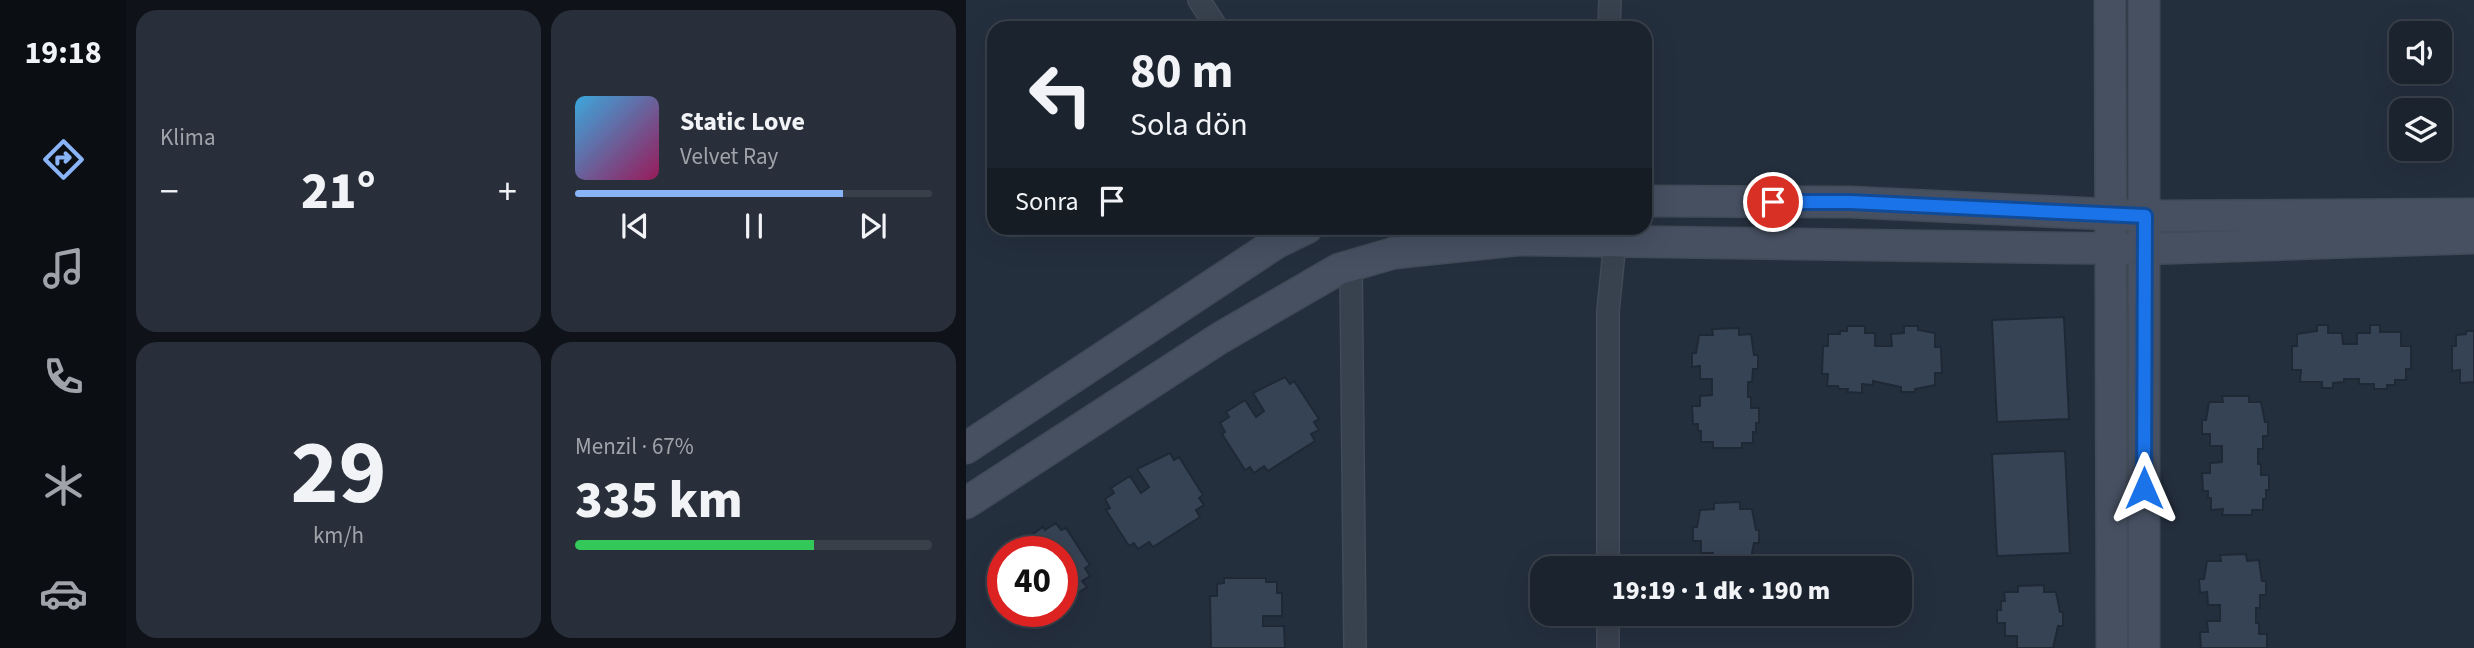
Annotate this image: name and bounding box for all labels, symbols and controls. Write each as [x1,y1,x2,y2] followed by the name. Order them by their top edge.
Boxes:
[2389,21,2452,161] map controls
[2389,21,2452,84] button: sound
[24,30,102,76] text: 19:18
[1130,37,1234,107] text: 80 m
[1015,49,1106,140] icon: left
[2389,98,2452,161] button: layers
[1130,102,1248,148] text: Sola dön
[680,103,805,140] text: Static Love
[160,121,216,154] text: Klima
[39,135,88,184] icon: directions
[680,140,778,173] text: Velvet Ray
[301,155,376,229] text: 21°
[160,165,179,219] text: −
[498,165,517,219] text: +
[1743,172,1803,232] pin
[1093,182,1131,220] icon: arrive
[1015,183,1079,220] text: Sonra
[1754,183,1792,221] icon: arrive
[616,207,654,245] icon: previous
[735,207,773,245] icon: pause
[854,207,892,245] icon: next
[39,244,88,293] icon: music
[39,352,88,401] icon: phone
[290,409,387,538] text: 29
[575,430,694,463] text: Menzil · 67%
[2107,451,2181,525] position arrow
[39,461,88,510] icon: climate
[575,464,743,538] text: 335 km
[313,519,364,552] text: km/h
[987,536,1078,627] speed limit sign: 40
[39,569,88,618] icon: car
[1612,572,1830,609] text: 19:19 · 1 dk · 190 m

